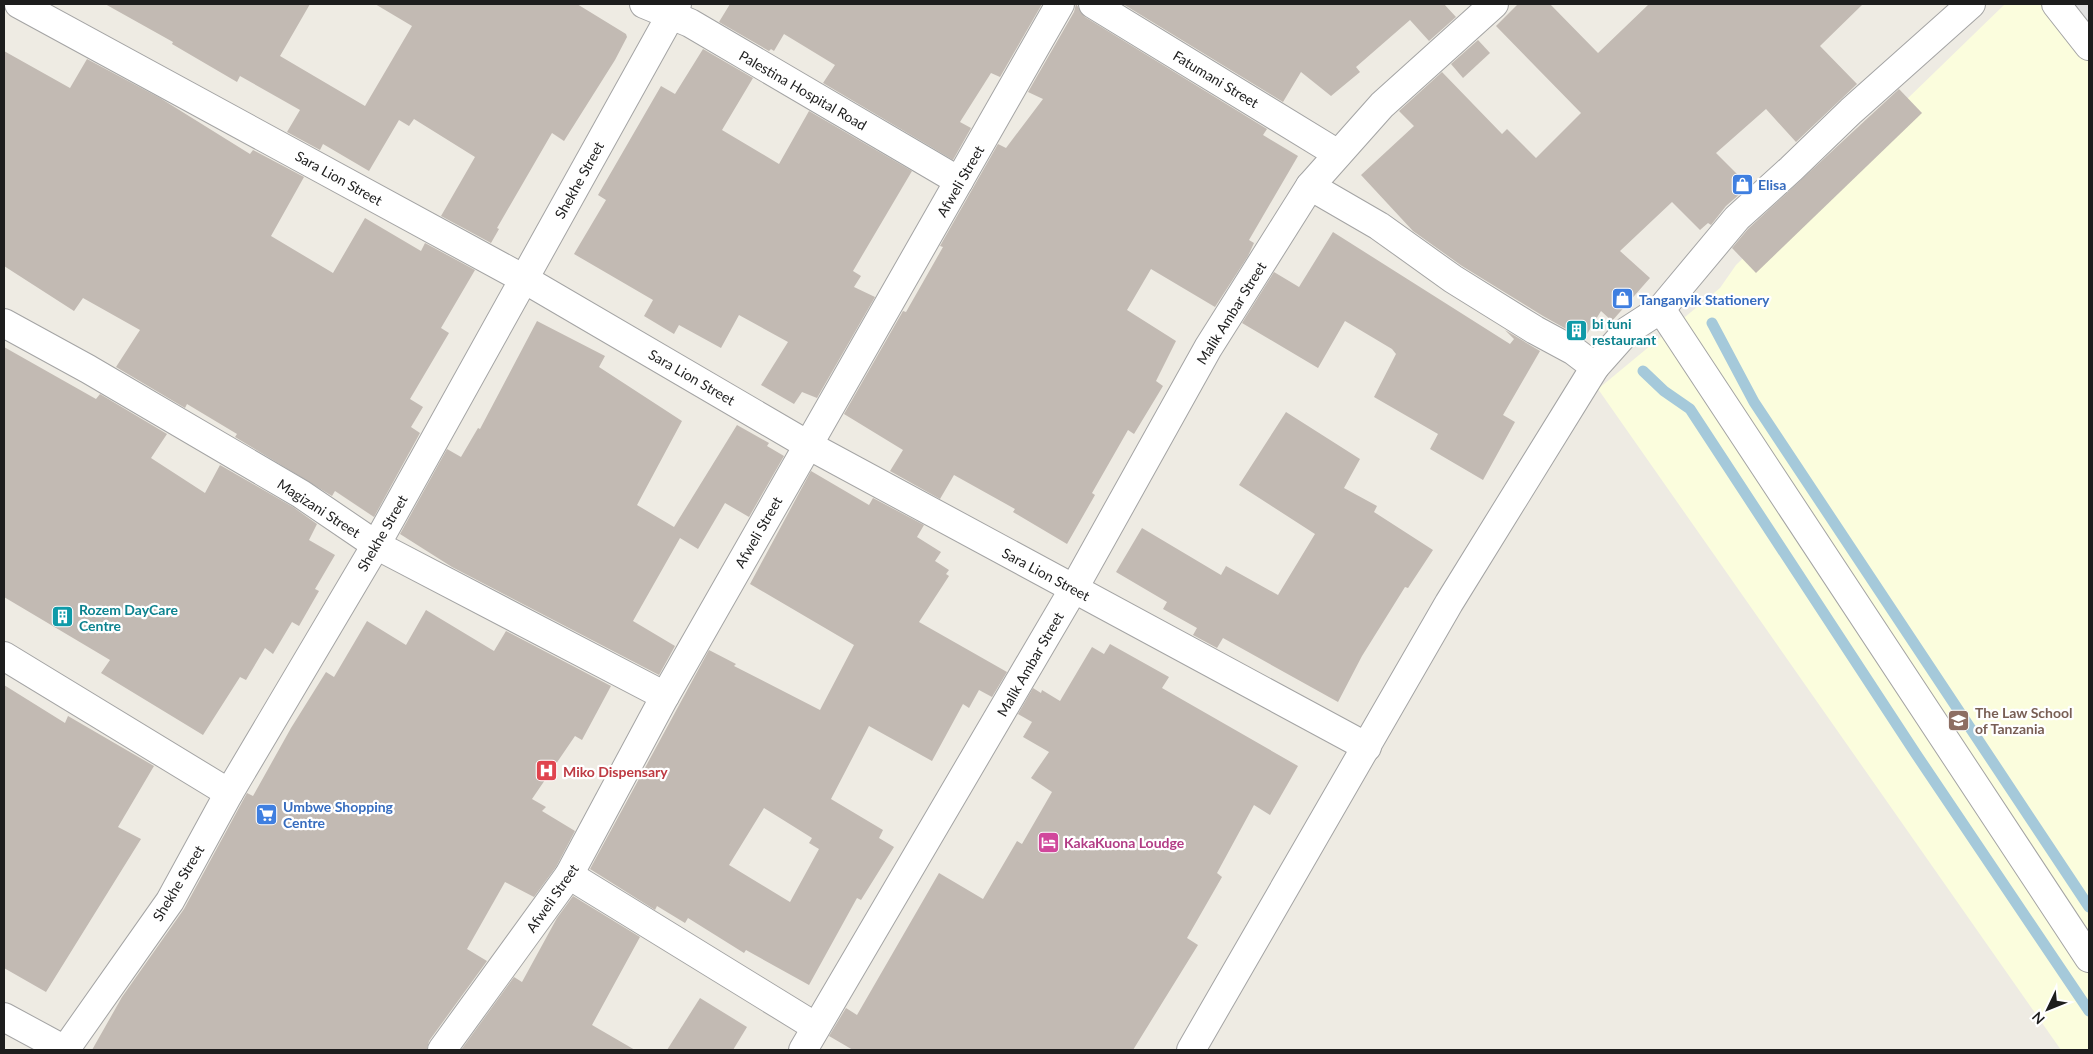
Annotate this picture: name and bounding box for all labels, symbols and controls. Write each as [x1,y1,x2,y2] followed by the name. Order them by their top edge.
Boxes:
[736,47,870,133] street label: Palestina Hospital Road
[1170,47,1262,111] street label: Fatumani Street
[551,139,607,221] street label: Shekhe Street
[933,142,987,220] street label: Afweli Street
[293,147,385,209] street label: Sara Lion Street
[1730,172,1754,196] shop icon: Elisa
[1758,176,1786,193] place label: Elisa
[1193,259,1269,367] street label: Malik Ambar Street
[1611,287,1635,311] shop icon: Tanganyik Stationery
[1639,291,1770,308] place label: Tanganyik Stationery
[1592,315,1657,348] place label: bi tuni restaurant
[1564,319,1588,343] building icon: bi tuni restaurant
[646,345,738,409] street label: Sara Lion Street
[274,475,364,541] street label: Magizani Street
[353,492,411,574] street label: Shekhe Street
[731,493,785,571] street label: Afweli Street
[999,544,1093,604] street label: Sara Lion Street
[79,601,178,634] place label: Rozem DayCare Centre
[51,605,75,629] building icon: Rozem DayCare Centre
[993,609,1067,719] street label: Malik Ambar Street
[1975,704,2073,737] place label: The Law School of Tanzania
[1947,708,1971,732] school or university icon: The Law School of Tanzania
[535,759,559,783] hospital icon: Miko Dispensary
[563,763,668,780] place label: Miko Dispensary
[283,798,394,831] place label: Umbwe Shopping Centre
[255,802,279,826] supermarket icon: Umbwe Shopping Centre
[1036,830,1060,854] hotel icon: KakaKuona Loudge
[1064,834,1185,851] place label: KakaKuona Loudge
[149,842,207,924] street label: Shekhe Street
[522,861,582,935] street label: Afweli Street
[2023,984,2073,1034] north arrow
[2028,1008,2048,1028] text: N

